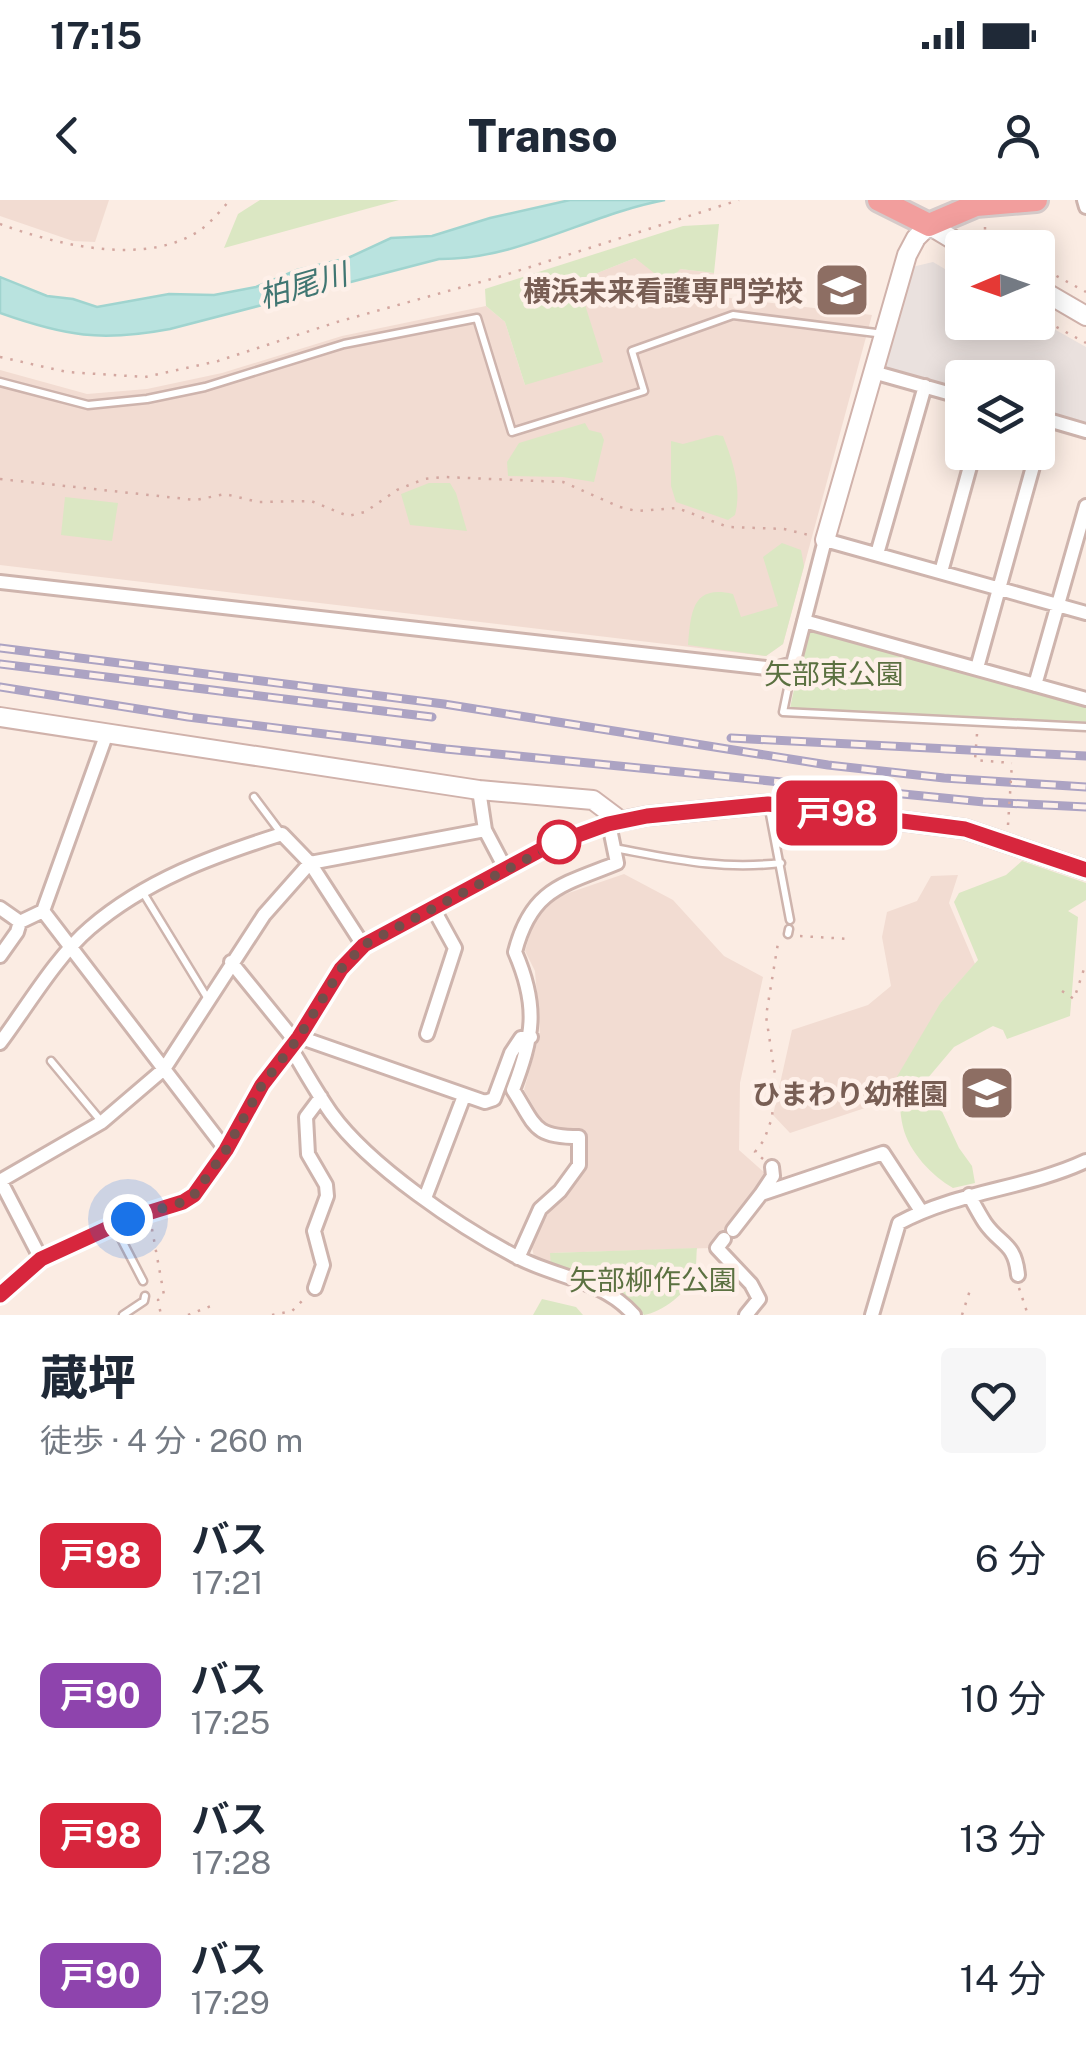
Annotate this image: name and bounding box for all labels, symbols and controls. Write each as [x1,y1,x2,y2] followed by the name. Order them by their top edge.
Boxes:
[50,13,142,58] text: 17:15
[40,108,95,163] icon: back
[991,108,1046,163] icon: person
[468,109,618,162] text: Transo
[945,230,1055,340] north arrow
[945,230,1055,470] map controls
[255,254,354,315] water label: 柏尾川
[812,260,872,320] school or university icon: 横浜未来看護専門学校
[523,274,803,307] place label: 横浜未来看護専門学校
[945,360,1055,470] button: layers
[764,657,904,690] park label: 矢部東公園
[780,780,894,846] line badge: 戸98
[796,793,878,834] text: 戸98
[538,821,580,863] unlabelled marker
[957,1063,1017,1123] school or university icon: ひまわり幼稚園
[752,1077,948,1110] place label: ひまわり幼稚園
[103,1194,153,1244] your location
[569,1263,737,1296] park label: 矢部柳作公園
[941,1348,1046,1453] button: heart
[40,1349,136,1406] text: 蔵坪
[40,1422,303,1459] text: 徒歩 · 4 分 · 260 m
[191,1517,267,1562] text: バス
[60,1535,141,1576] text: 戸98
[975,1536,1046,1581] text: 6 分
[191,1564,264,1601] text: 17:21
[191,1657,267,1702] text: バス
[60,1675,141,1716] text: 戸90
[960,1676,1046,1721] text: 10 分
[191,1704,270,1741] text: 17:25
[191,1797,267,1842] text: バス
[60,1815,141,1856] text: 戸98
[959,1816,1046,1861] text: 13 分
[191,1844,271,1881] text: 17:28
[191,1937,267,1982] text: バス
[60,1955,141,1996] text: 戸90
[959,1956,1046,2001] text: 14 分
[191,1984,270,2021] text: 17:29

